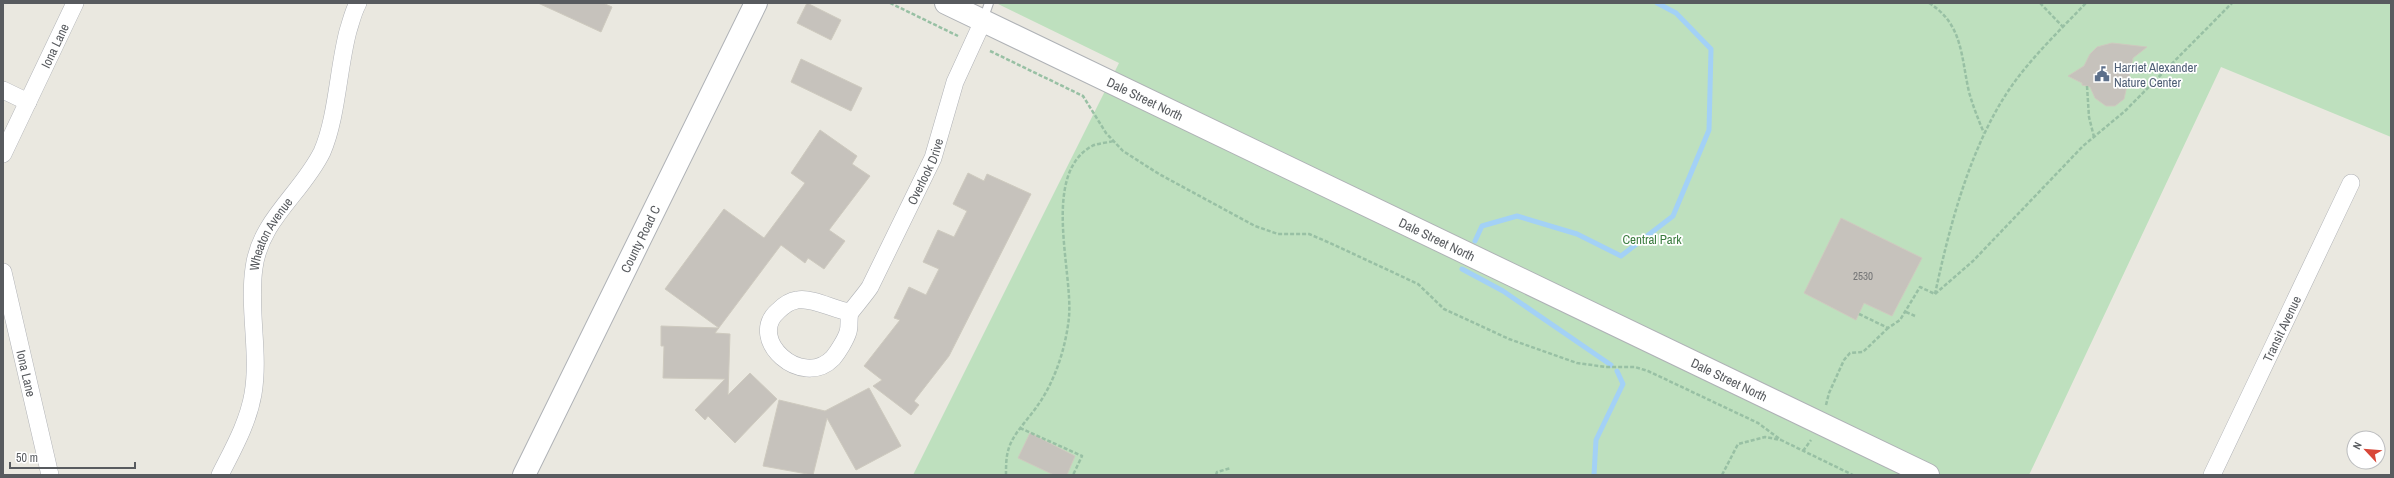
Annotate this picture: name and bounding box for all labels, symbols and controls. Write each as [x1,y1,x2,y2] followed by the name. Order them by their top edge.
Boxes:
[37,21,73,71] street label: Iona Lane
[2114,59,2197,91] place label: Harriet Alexander Nature Center
[2093,65,2111,83] public building icon: Harriet Alexander Nature Center
[1104,74,1186,125] street label: Dale Street North
[903,136,947,208] street label: Overlook Drive
[246,194,296,272] street label: Wheaton Avenue
[617,202,664,276] street label: County Road C
[1396,214,1478,265] street label: Dale Street North
[1622,231,1682,248] park label: Central Park
[1853,269,1873,283] house number: 2530
[2259,293,2305,365] street label: Transit Avenue
[12,348,40,399] street label: Iona Lane
[1688,354,1770,405] street label: Dale Street North
[2346,430,2386,470] north arrow
[2349,440,2365,452] text: N
[10,444,135,470] scale bar
[16,450,38,466] text: 50 m

